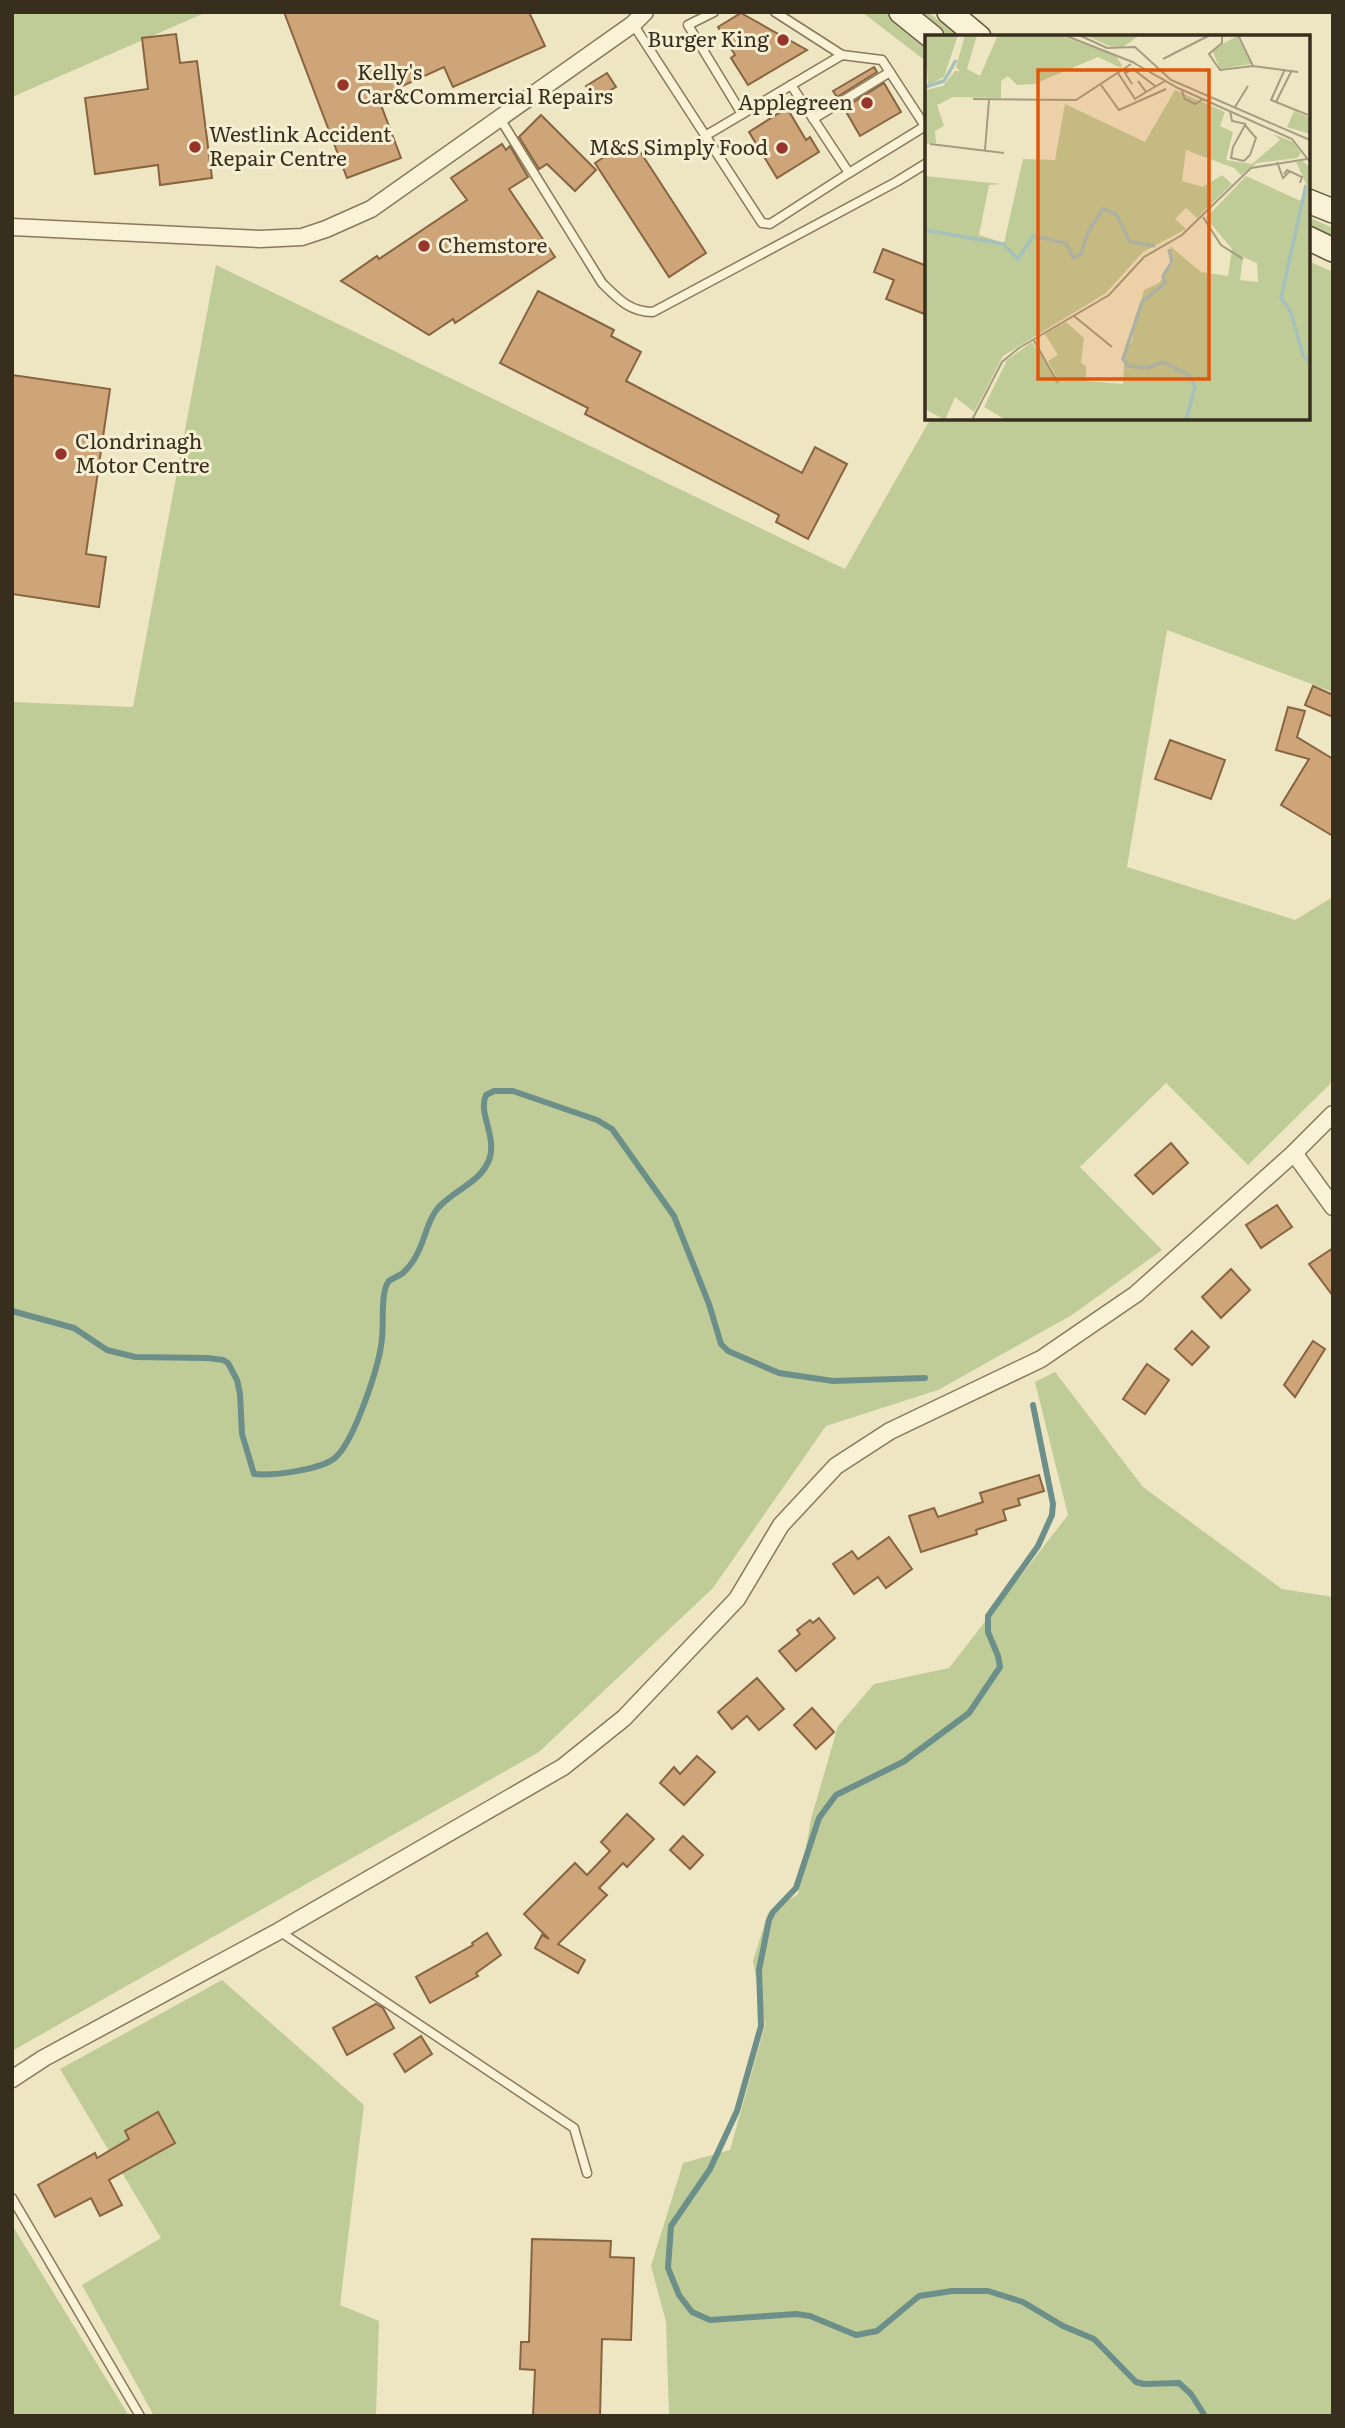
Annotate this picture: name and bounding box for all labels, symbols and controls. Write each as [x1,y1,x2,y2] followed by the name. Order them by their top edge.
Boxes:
[647,22,769,53] place label: Burger King
[775,32,791,48] marker: Burger King
[925,35,1310,420] inset map
[357,55,613,110] place label: Kelly's Car&Commercial Repairs
[335,77,351,93] marker: Kelly's Car&Commercial Repairs
[738,85,853,116] place label: Applegreen
[859,95,875,111] marker: Applegreen
[209,117,392,172] place label: Westlink Accident Repair Centre
[589,130,768,161] place label: M&S Simply Food
[187,139,203,155] marker: Westlink Accident Repair Centre
[774,140,790,156] marker: M&S Simply Food
[438,228,548,259] place label: Chemstore
[416,238,432,254] marker: Chemstore
[75,424,210,479] place label: Clondrinagh Motor Centre
[53,446,69,462] marker: Clondrinagh Motor Centre

